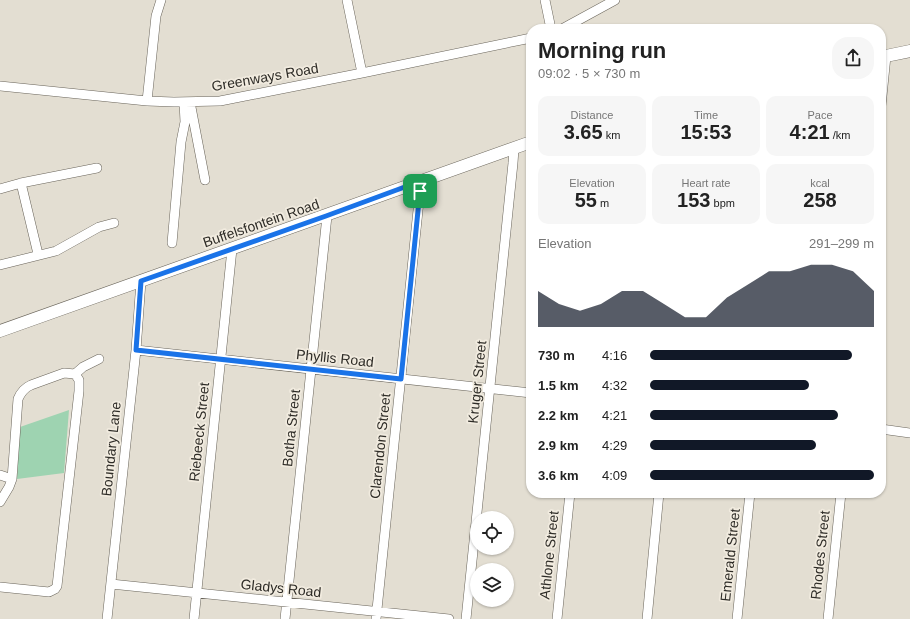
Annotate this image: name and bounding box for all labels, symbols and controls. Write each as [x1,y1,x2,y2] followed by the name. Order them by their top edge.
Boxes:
[832,37,874,79] button: share
[538,38,666,63] text: Morning run
[210,60,320,94] street label: Greenways Road
[538,66,640,81] text: 09:02 · 5 × 730 m
[571,109,613,121] text: Distance
[694,109,718,121] text: Time
[807,109,833,121] text: Pace
[564,121,603,143] text: 3.65
[680,121,732,143] text: 15:53
[790,121,830,143] text: 4:21
[603,129,620,141] text: km
[830,129,850,141] text: /km
[403,174,437,208] pin
[569,177,615,189] text: Elevation
[682,177,730,189] text: Heart rate
[810,177,830,189] text: kcal
[409,180,431,202] icon: arrive
[575,189,597,211] text: 55
[677,189,710,211] text: 153
[803,189,837,211] text: 258
[201,196,321,250] street label: Buffelsfontein Road
[597,197,609,209] text: m
[710,197,735,209] text: bpm
[538,236,591,251] text: Elevation
[809,236,874,251] text: 291–299 m
[465,340,489,424] street label: Kruger Street
[295,346,375,370] street label: Phyllis Road
[538,348,575,363] text: 730 m
[602,348,627,363] text: 4:16
[538,378,578,393] text: 1.5 km
[602,378,627,393] text: 4:32
[186,382,212,482] street label: Riebeeck Street
[279,388,303,468] street label: Botha Street
[367,392,393,499] street label: Clarendon Street
[98,401,124,497] street label: Boundary Lane
[538,408,578,423] text: 2.2 km
[602,408,627,423] text: 4:21
[538,438,578,453] text: 2.9 km
[602,438,627,453] text: 4:29
[538,468,578,483] text: 3.6 km
[602,468,627,483] text: 4:09
[717,508,743,602] street label: Emerald Street
[536,510,562,600] street label: Athlone Street
[807,510,833,600] street label: Rhodes Street
[470,511,514,607] map controls
[470,511,514,555] button: locate
[470,563,514,607] button: layers
[240,576,322,600] street label: Gladys Road

